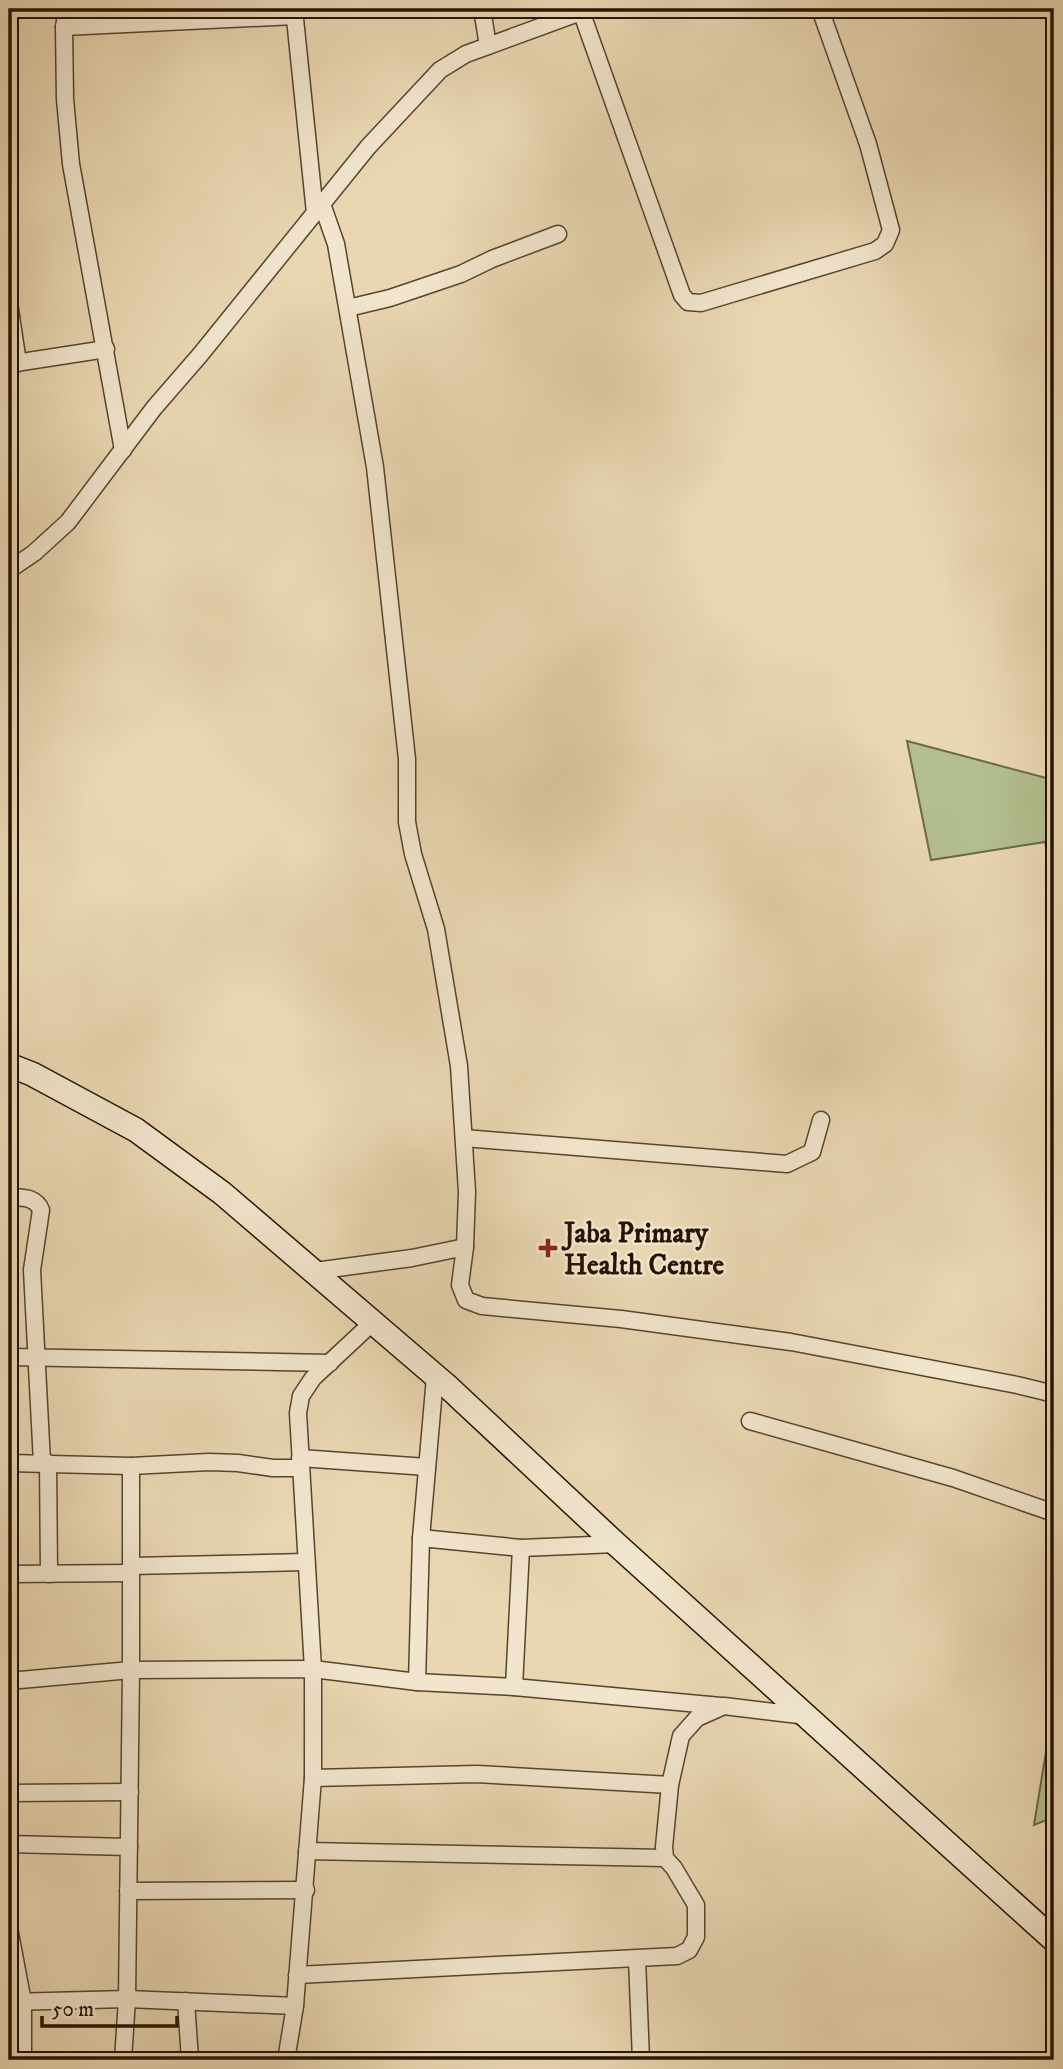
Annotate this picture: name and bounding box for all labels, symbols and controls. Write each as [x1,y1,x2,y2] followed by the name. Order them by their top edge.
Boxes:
[561,1216,725,1283] place label: Jaba Primary Health Centre
[538,1238,558,1258] marker: Jaba Primary Health Centre
[42,1985,177,2029] scale bar
[52,1997,94,2023] text: 50 m

